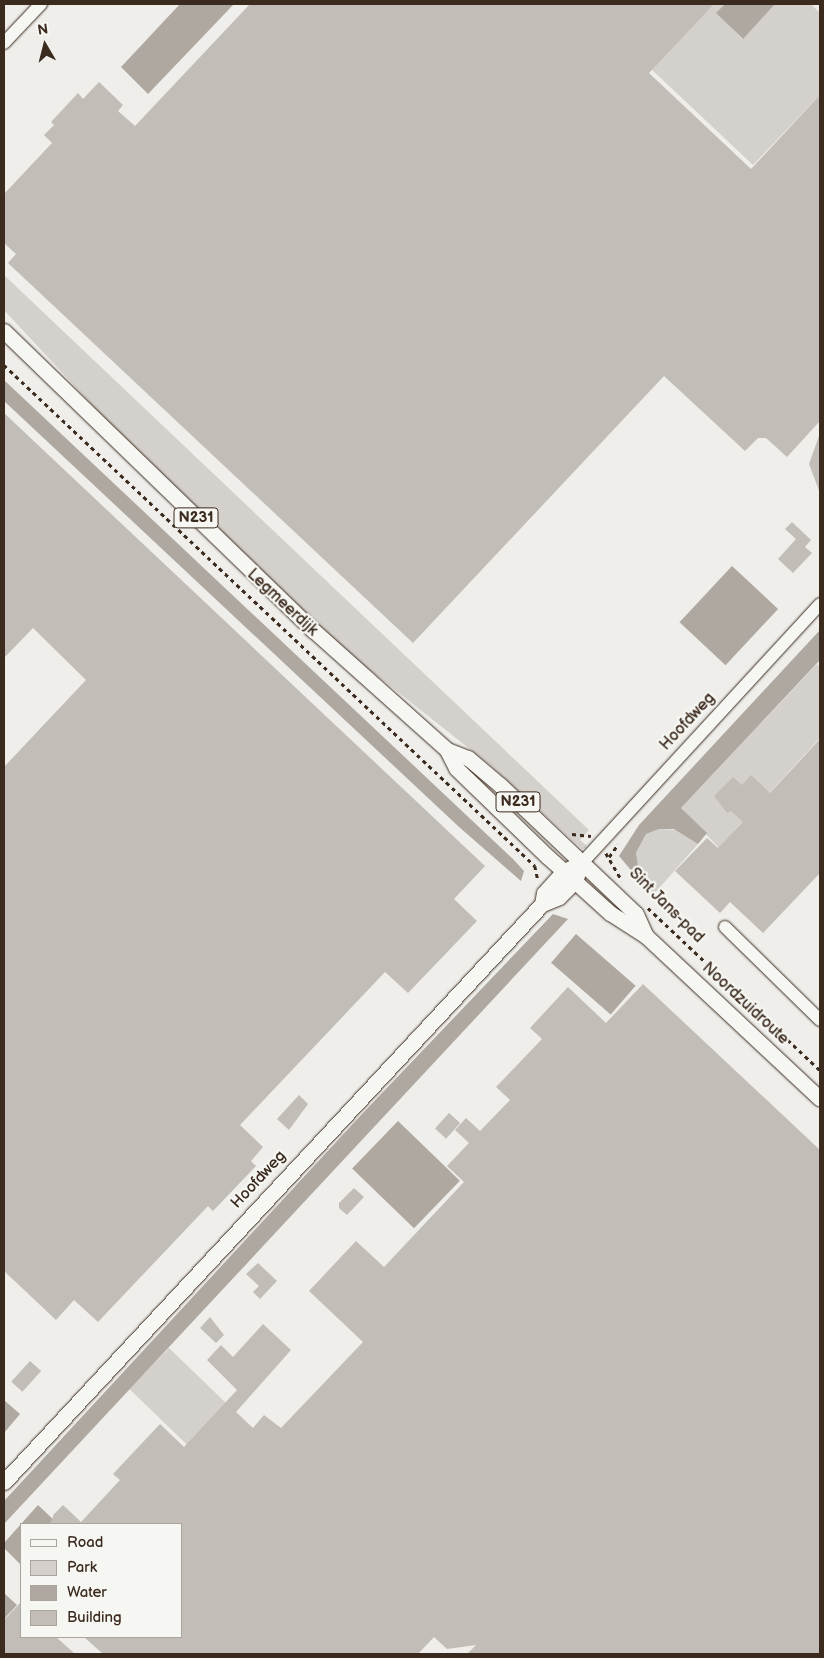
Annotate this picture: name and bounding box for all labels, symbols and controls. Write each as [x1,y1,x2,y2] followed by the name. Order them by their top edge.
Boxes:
[20,20,70,70] north arrow
[36,21,49,39] text: N
[174,506,218,530] road number: N231
[243,565,321,641] street label: Legmeerdijk
[656,689,720,755] street label: Hoofdweg
[496,790,540,814] road number: N231
[624,864,708,948] street label: Sint Jans-pad
[698,959,792,1049] street label: Noordzuidroute
[227,1147,291,1213] street label: Hoofdweg
[20,1523,182,1638] legend
[67,1533,103,1552] text: Road
[67,1558,97,1577] text: Park
[67,1583,107,1602] text: Water
[67,1608,122,1627] text: Building

